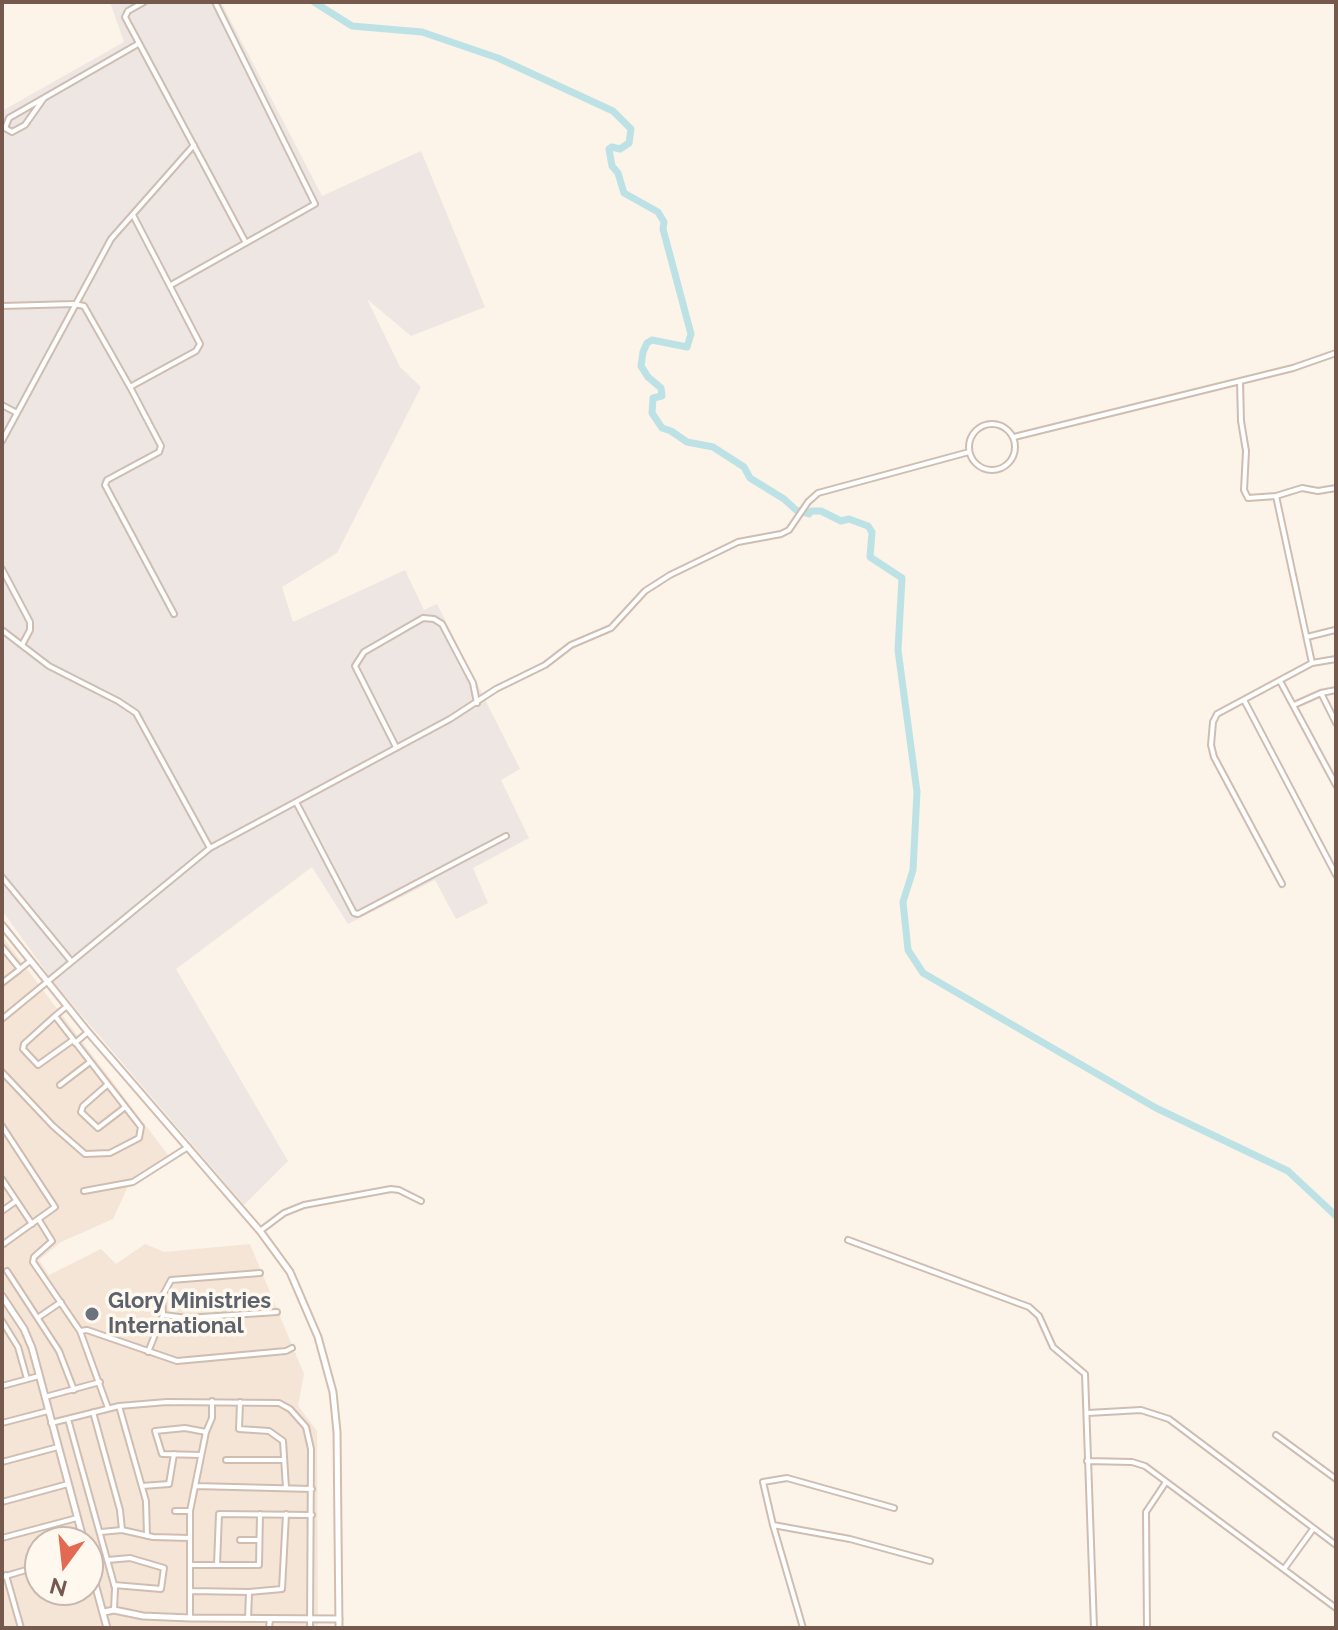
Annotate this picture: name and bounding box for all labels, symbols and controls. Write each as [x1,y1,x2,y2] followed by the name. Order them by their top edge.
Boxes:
[108,1288,271,1340] place label: Glory Ministries International
[83,1305,101,1323] marker: Glory Ministries International
[24,1526,104,1606] north arrow
[47,1573,70,1602] text: N

